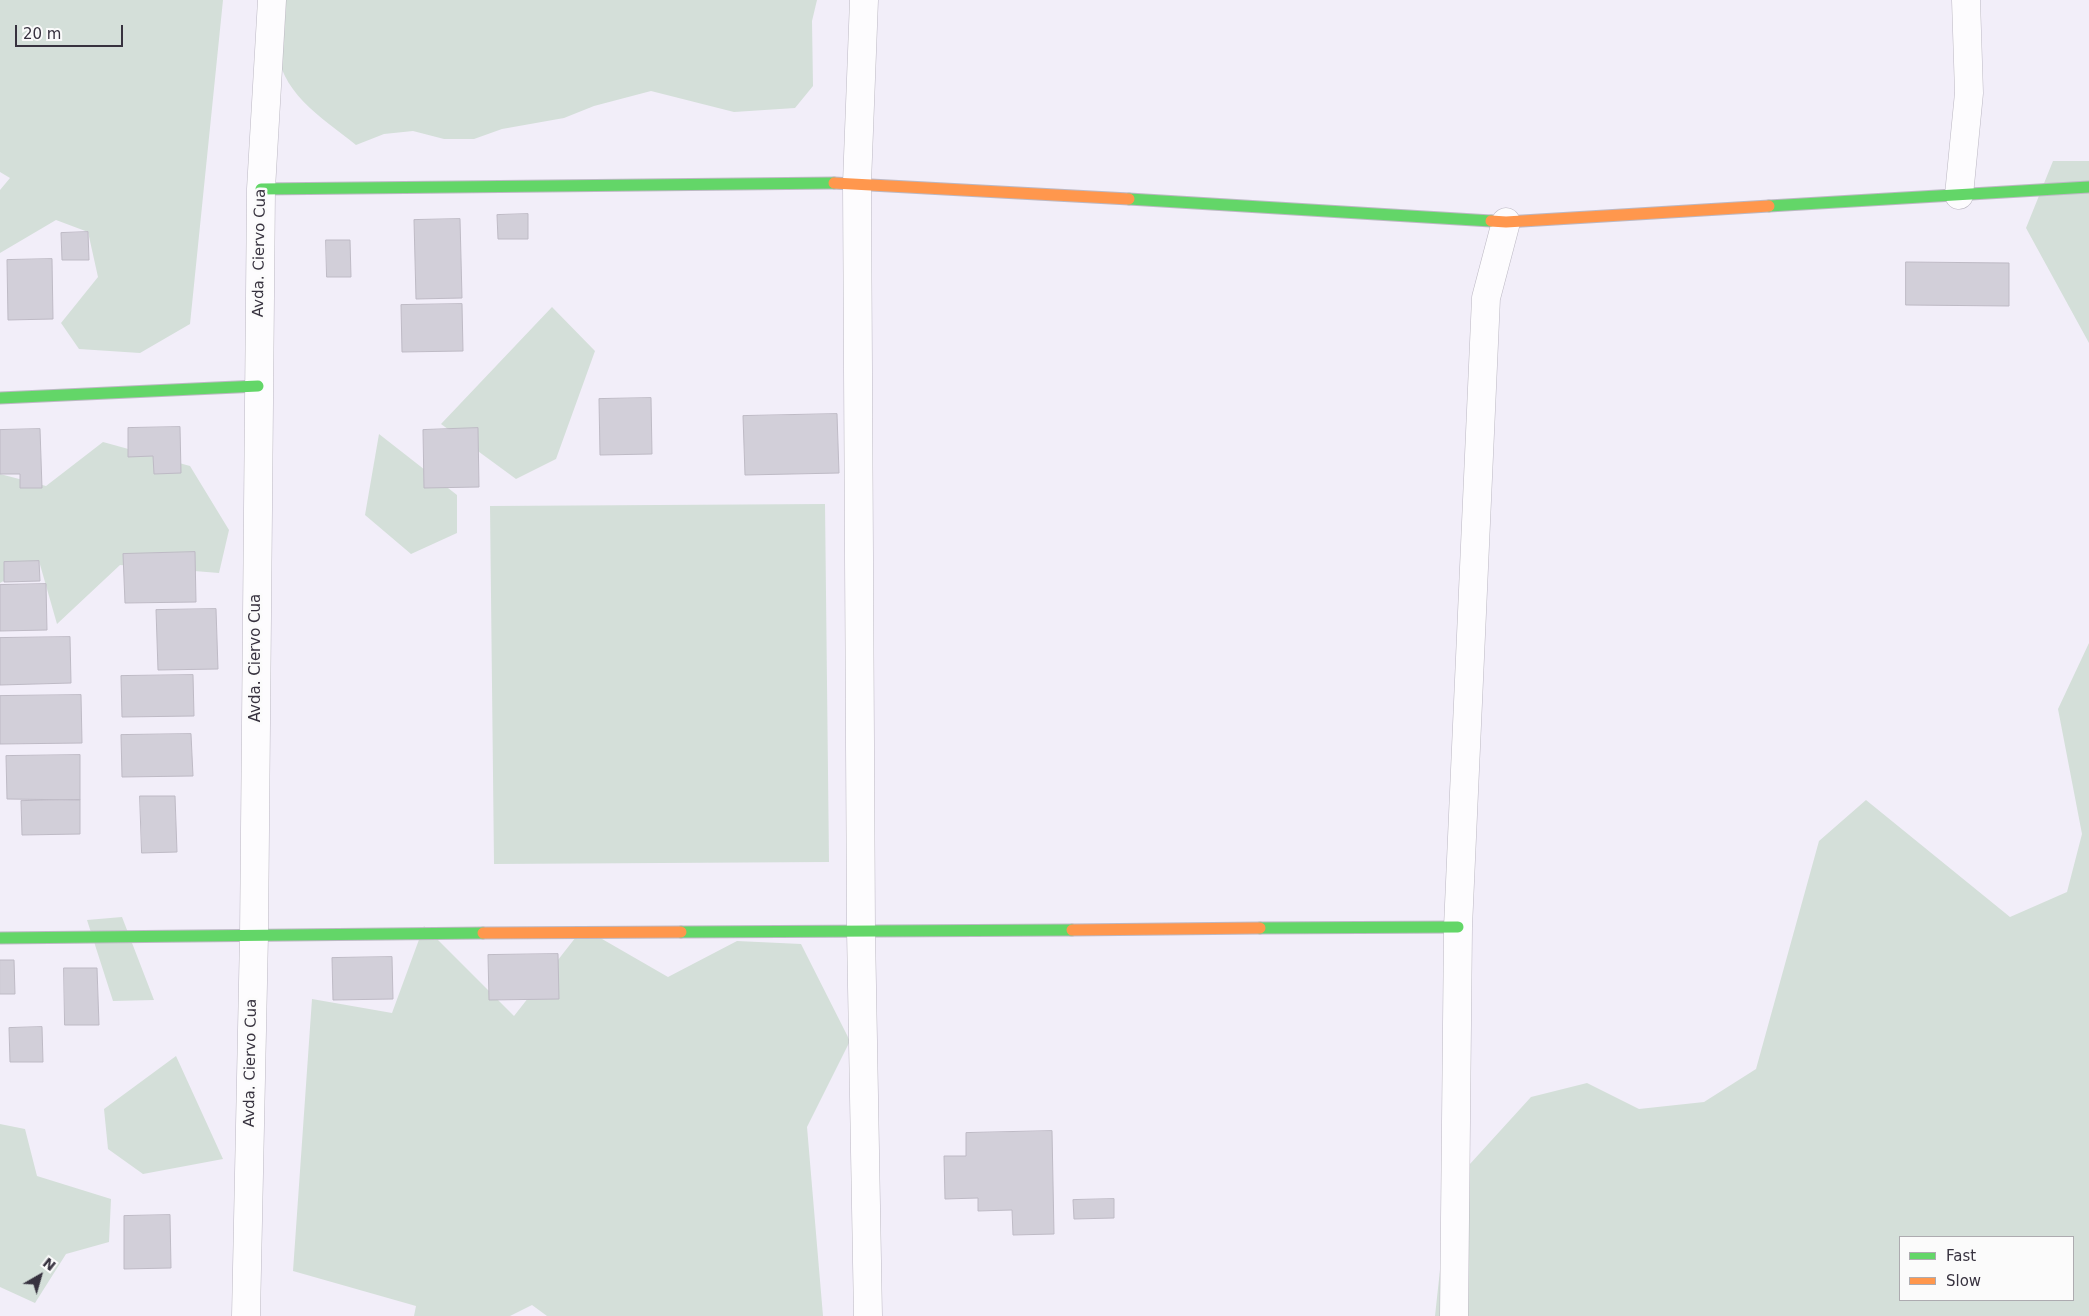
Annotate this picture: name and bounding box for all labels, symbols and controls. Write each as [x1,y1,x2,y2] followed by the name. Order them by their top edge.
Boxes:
[18,15,125,47] scale bar
[23,25,61,43] text: 20 m
[250,189,270,317] street label: Avda. Ciervo Cua
[247,594,265,722] street label: Avda. Ciervo Cua
[241,999,261,1127] street label: Avda. Ciervo Cua
[1899,1236,2074,1301] legend
[1946,1247,1976,1265] text: Fast
[15,1251,65,1301] north arrow
[40,1254,59,1274] text: N
[1946,1272,1981,1290] text: Slow

